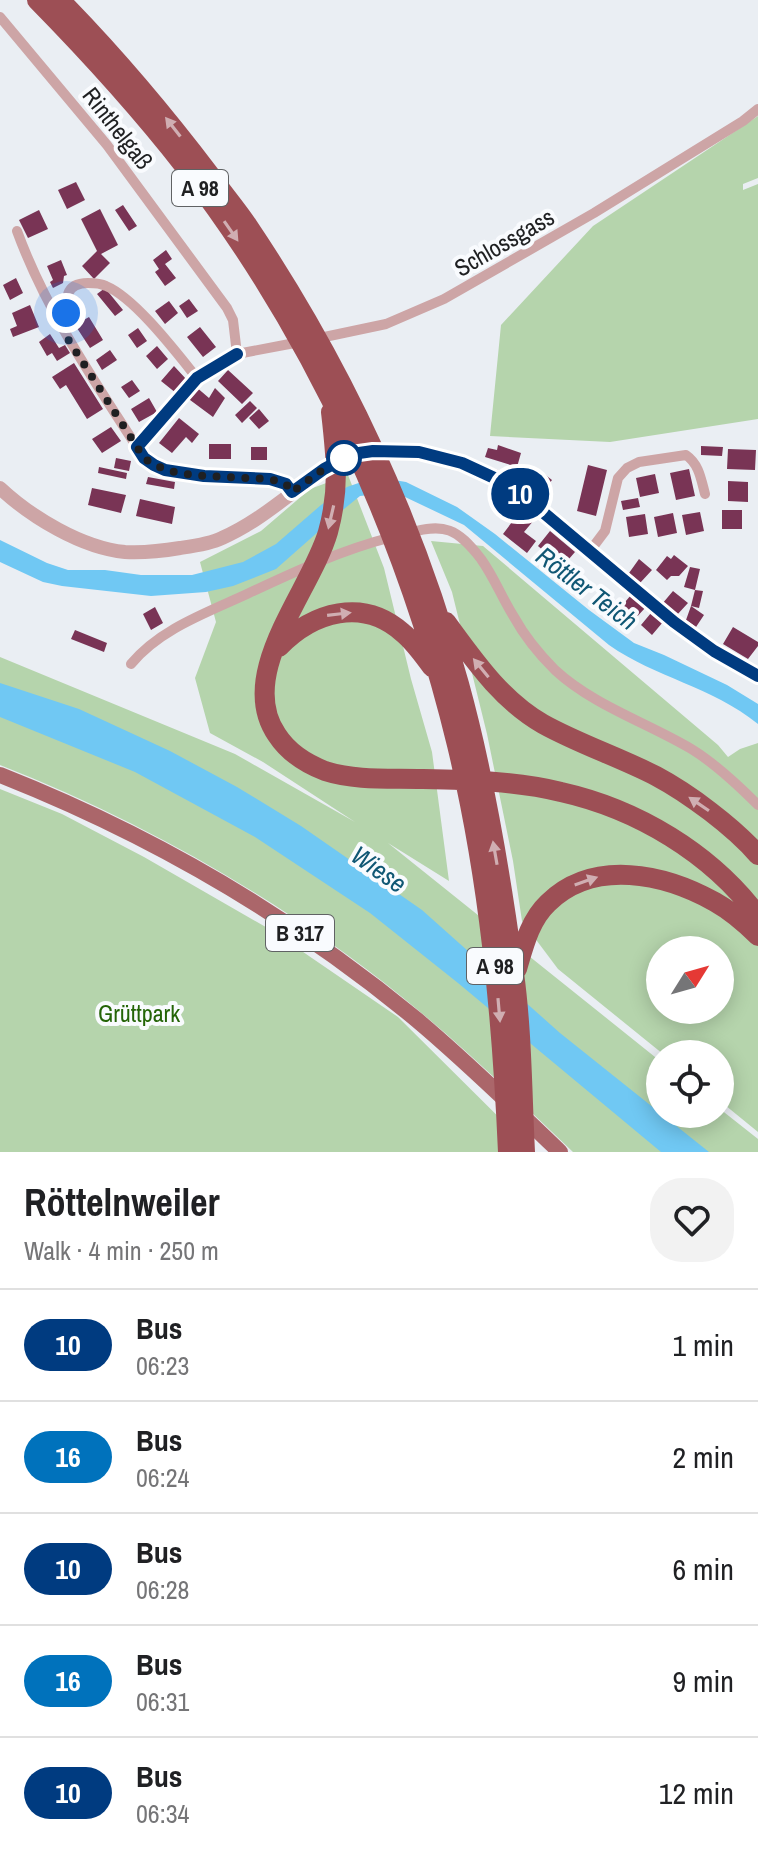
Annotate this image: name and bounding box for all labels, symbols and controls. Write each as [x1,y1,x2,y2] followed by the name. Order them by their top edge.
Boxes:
[76,80,160,176] street label: Rinthelgaß
[166,117,182,137] one-way arrow
[172,170,228,206] road number: A 98
[448,201,560,283] street label: Schlossgass
[223,221,238,242] one-way arrow
[46,293,86,333] your location
[327,441,361,475] unlabelled marker
[484,468,556,520] line badge: 10
[507,475,533,513] text: 10
[324,504,337,529] one-way arrow
[529,538,645,638] water label: Röttler Teich
[326,608,351,621] one-way arrow
[473,658,489,678] one-way arrow
[689,797,710,812] one-way arrow
[344,837,414,901] water label: Wiese
[489,840,501,865] one-way arrow
[574,875,598,887] one-way arrow
[266,915,334,951] road number: B 317
[646,936,734,1024] north arrow
[646,936,734,1128] map controls
[467,948,523,984] road number: A 98
[98,997,180,1029] park label: Grüttpark
[493,998,506,1023] one-way arrow
[646,1040,734,1128] button: locate
[24,1177,220,1228] text: Röttelnweiler
[650,1178,734,1262] button: heart
[24,1233,219,1268] text: Walk · 4 min · 250 m
[136,1308,182,1348] text: Bus
[672,1325,734,1365] text: 1 min
[55,1326,81,1364] text: 10
[136,1348,189,1383] text: 06:23
[136,1420,182,1460] text: Bus
[672,1437,734,1477] text: 2 min
[55,1438,81,1476] text: 16
[136,1460,189,1495] text: 06:24
[136,1532,182,1572] text: Bus
[672,1549,734,1589] text: 6 min
[55,1550,81,1588] text: 10
[136,1572,189,1607] text: 06:28
[136,1644,182,1684] text: Bus
[672,1661,734,1701] text: 9 min
[55,1662,81,1700] text: 16
[136,1684,189,1719] text: 06:31
[136,1756,182,1796] text: Bus
[659,1773,734,1813] text: 12 min
[55,1774,81,1812] text: 10
[136,1796,189,1831] text: 06:34

